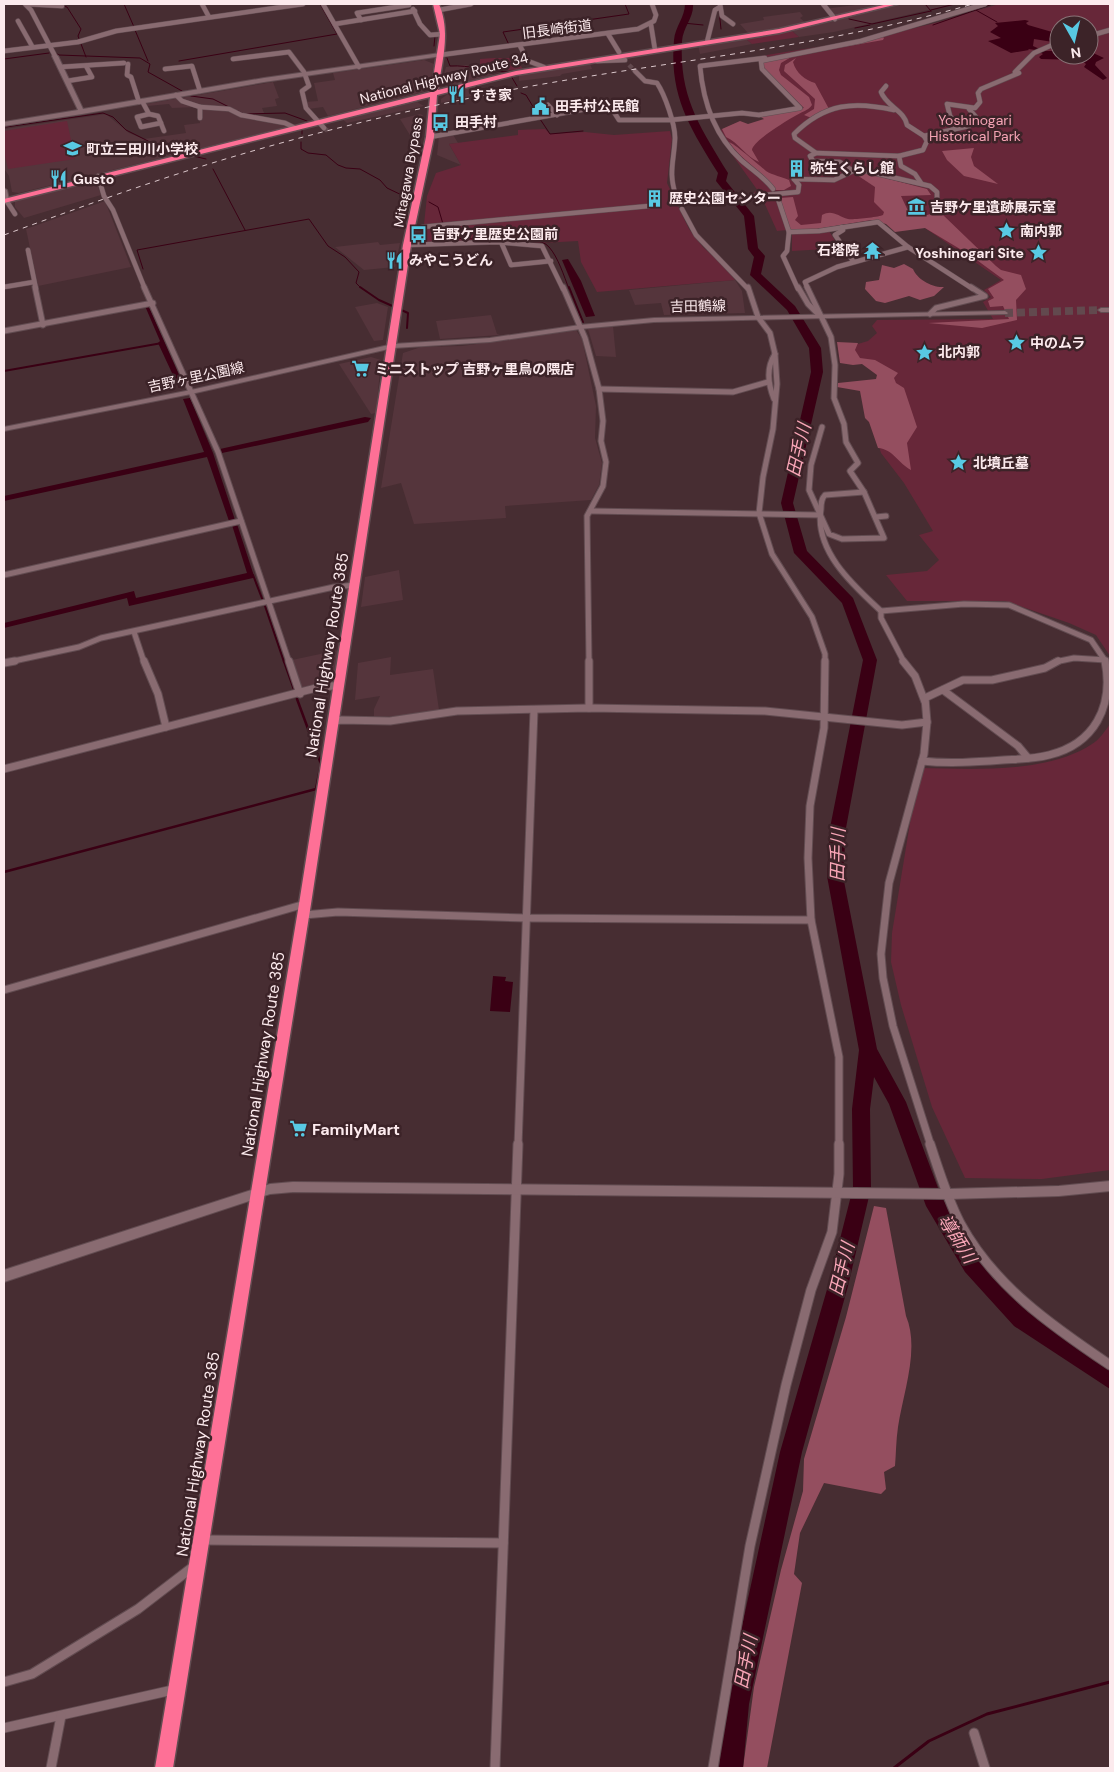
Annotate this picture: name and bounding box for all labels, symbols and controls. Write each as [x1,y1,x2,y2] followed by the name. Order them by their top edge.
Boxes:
[1049,15,1099,65] north arrow
[521,16,593,42] street label: 旧長崎街道
[1069,43,1082,62] text: N
[358,48,530,108] street label: National Highway Route 34
[446,85,466,105] restaurant icon: すき家
[470,86,512,104] place label: すき家
[531,96,551,116] public building icon: 田手村公民館
[555,97,639,115] place label: 田手村公民館
[929,111,1021,145] park label: Yoshinogari Historical Park
[431,112,451,132] bus stop icon: 田手村
[455,113,497,131] place label: 田手村
[389,115,427,229] street label: Mitagawa Bypass
[62,139,82,159] school or university icon: 町立三田川小学校
[86,140,198,158] place label: 町立三田川小学校
[786,158,806,178] building icon: 弥生くらし館
[810,159,894,177] place label: 弥生くらし館
[49,169,69,189] restaurant icon: Gusto
[73,170,114,188] place label: Gusto
[645,188,665,208] building icon: 歴史公園センター
[669,189,781,207] place label: 歴史公園センター
[906,197,926,217] museum icon: 吉野ケ里遺跡展示室
[930,198,1056,216] place label: 吉野ケ里遺跡展示室
[996,221,1016,241] place icon: 南内郭
[1020,222,1062,240] place label: 南内郭
[408,224,428,244] bus stop icon: 吉野ケ里歴史公園前
[432,225,558,243] place label: 吉野ケ里歴史公園前
[863,240,883,260] temple icon: 石塔院
[817,241,859,259] place label: 石塔院
[1028,243,1048,263] place icon: Yoshinogari Site
[915,244,1024,262] place label: Yoshinogari Site
[385,250,405,270] restaurant icon: みやこうどん
[409,251,493,269] place label: みやこうどん
[670,297,726,315] street label: 吉田鶴線
[1006,333,1026,353] place icon: 中のムラ
[1030,334,1085,352] place label: 中のムラ
[914,342,934,362] place icon: 北内郭
[938,343,980,361] place label: 北内郭
[146,358,246,396] street label: 吉野ヶ里公園線
[351,359,371,379] supermarket icon: ミニストップ 吉野ヶ里鳥の隈店
[375,360,574,378] place label: ミニストップ 吉野ヶ里鳥の隈店
[781,419,817,479] water label: 田手川
[949,453,969,473] place icon: 北墳丘墓
[973,454,1029,472] place label: 北墳丘墓
[300,551,354,759] street label: National Highway Route 385
[826,826,851,882] water label: 田手川
[236,950,290,1158] street label: National Highway Route 385
[288,1119,308,1139] supermarket icon: FamilyMart
[312,1119,400,1140] place label: FamilyMart
[933,1210,983,1270] water label: 導師川
[824,1238,861,1298] water label: 田手川
[171,1350,225,1558] street label: National Highway Route 385
[729,1631,763,1691] water label: 田手川

